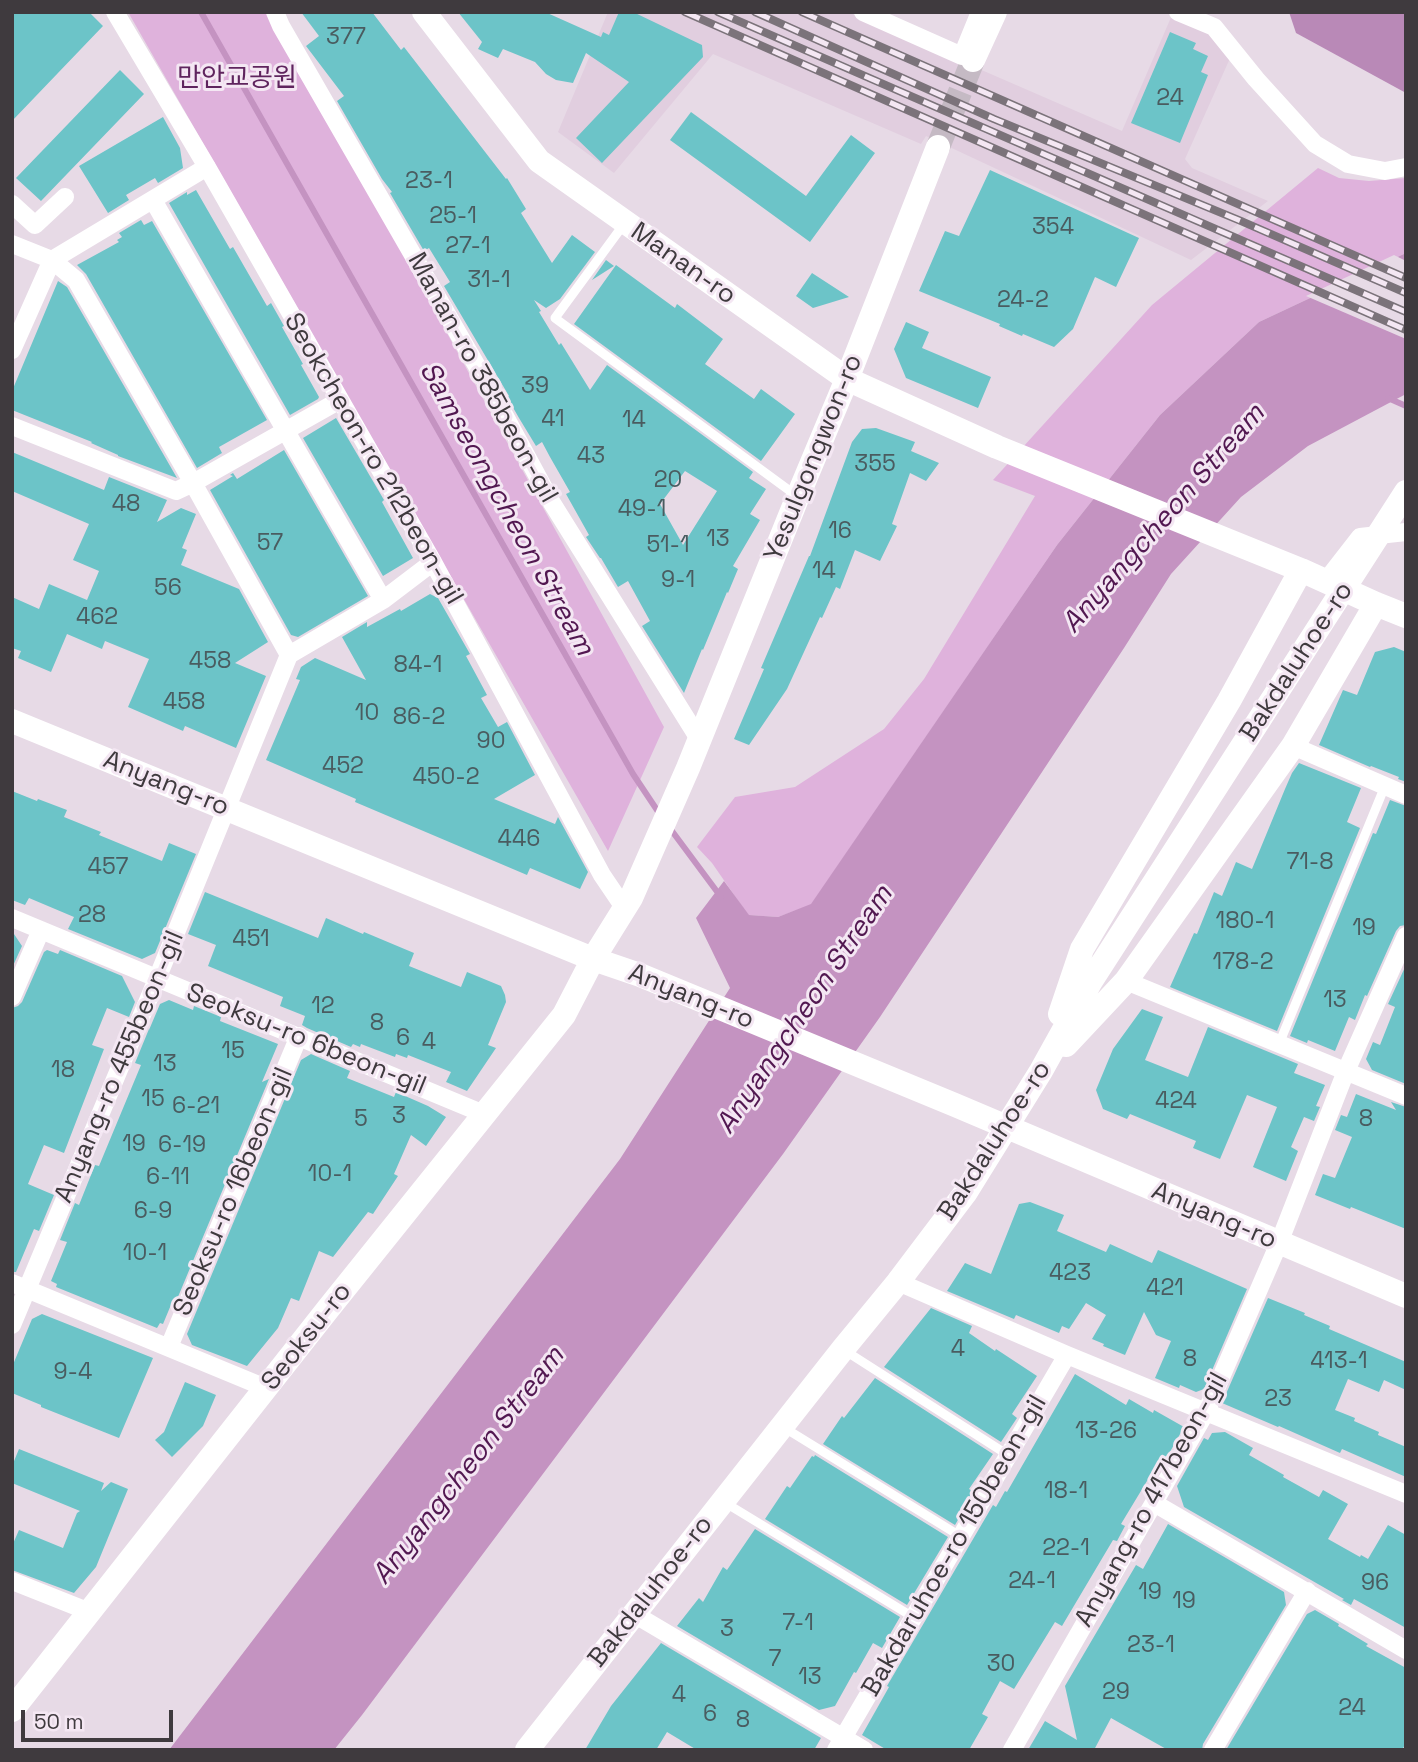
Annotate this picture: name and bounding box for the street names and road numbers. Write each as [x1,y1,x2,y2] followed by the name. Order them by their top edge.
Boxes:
[624,216,742,312] street label: Manan-ro
[400,248,564,508] street label: Manan-ro 385beon-gil
[277,308,469,610] street label: Seokcheon-ro 212beon-gil
[758,350,870,566] street label: Yesulgongwon-ro
[1234,576,1360,748] street label: Bakdaluhoe-ro
[99,745,233,823] street label: Anyang-ro
[49,926,191,1208] street label: Anyang-ro 455beon-gil
[624,958,758,1036] street label: Anyang-ro
[182,978,430,1102] street label: Seoksu-ro 6beon-gil
[932,1055,1058,1227] street label: Bakdaluhoe-ro
[168,1063,300,1321] street label: Seoksu-ro 16beon-gil
[1147,1176,1281,1256] street label: Anyang-ro
[255,1277,359,1397] street label: Seoksu-ro
[1069,1367,1235,1633] street label: Anyang-ro 417beon-gil
[856,1390,1054,1702] street label: Bakdaruhoe-ro 150beon-gil
[582,1510,720,1674] street label: Bakdaluhoe-ro

